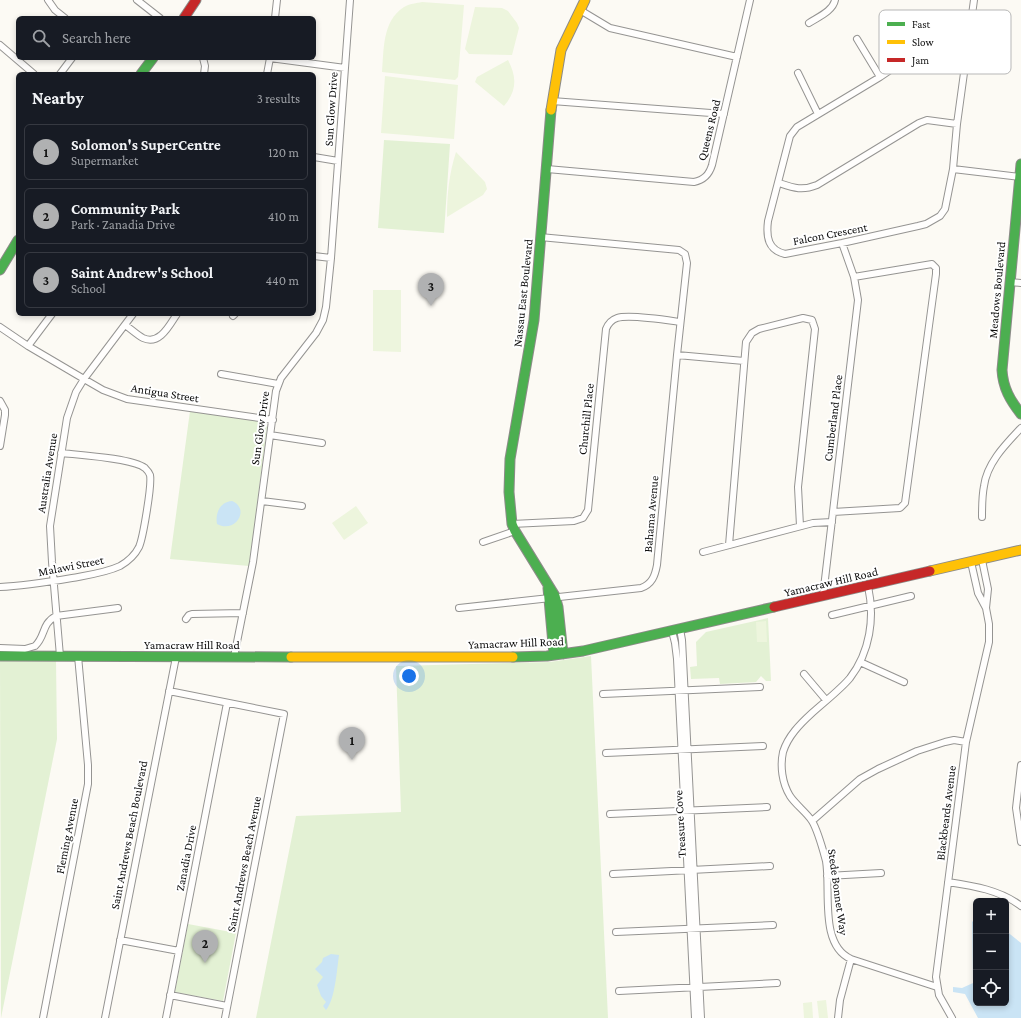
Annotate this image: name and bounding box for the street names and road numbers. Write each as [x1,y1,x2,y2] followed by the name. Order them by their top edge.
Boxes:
[321,71,341,147] street label: Sun Glow Drive
[695,97,724,162] street label: Queens Road
[792,220,869,248] street label: Falcon Crescent
[510,238,536,348] street label: Nassau East Boulevard
[986,240,1008,339] street label: Meadows Boulevard
[821,374,845,462] street label: Cumberland Place
[130,381,201,405] street label: Antigua Street
[575,383,597,455] street label: Churchill Place
[248,390,272,466] street label: Sun Glow Drive
[34,432,60,514] street label: Australia Avenue
[641,475,661,553] street label: Bahama Avenue
[37,553,106,579] street label: Malawi Street
[783,564,880,600] street label: Yamacraw Hill Road
[468,634,565,652] street label: Yamacraw Hill Road
[144,638,241,652] street label: Yamacraw Hill Road
[108,759,150,911] street label: Saint Andrews Beach Boulevard
[933,765,959,861] street label: Blackbeards Avenue
[671,790,689,858] street label: Treasure Cove
[224,795,264,933] street label: Saint Andrews Beach Avenue
[53,797,81,875] street label: Fleming Avenue
[173,824,199,892] street label: Zanadia Drive
[825,848,851,937] street label: Stede Bonnet Way

